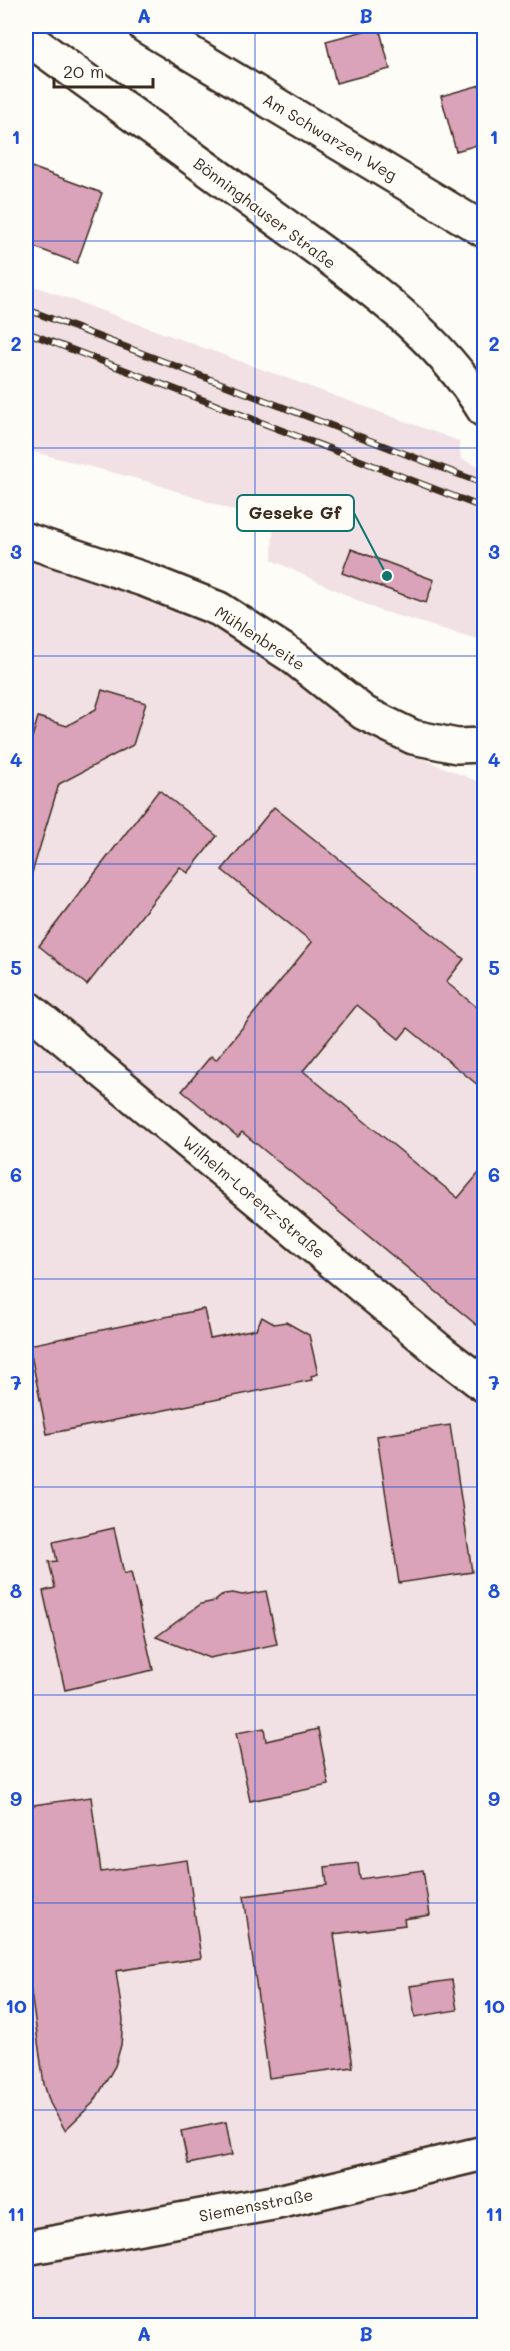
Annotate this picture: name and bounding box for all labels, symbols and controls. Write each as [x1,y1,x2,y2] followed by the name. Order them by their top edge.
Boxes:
[137,2,151,28] text: A
[359,2,373,28] text: B
[54,51,153,89] scale bar
[63,59,104,83] text: 20 m
[259,88,401,185] street label: Am Schwarzen Weg
[12,123,20,149] text: 1
[490,123,498,149] text: 1
[190,152,341,273] street label: Bönninghauser Straße
[10,330,22,356] text: 2
[488,330,500,356] text: 2
[237,495,354,531] callout: Geseke Gf
[249,500,342,524] text: Geseke Gf
[10,538,22,564] text: 3
[488,538,500,564] text: 3
[211,601,309,675] street label: Mühlenbreite
[10,746,23,772] text: 4
[488,746,501,772] text: 4
[10,954,22,980] text: 5
[488,954,500,980] text: 5
[179,1131,330,1262] street label: Wilhelm-Lorenz-Straße
[10,1161,22,1187] text: 6
[488,1161,500,1187] text: 6
[10,1369,22,1395] text: 7
[488,1369,500,1395] text: 7
[10,1577,22,1603] text: 8
[488,1577,500,1603] text: 8
[10,1785,22,1811] text: 9
[488,1785,500,1811] text: 9
[5,1992,27,2018] text: 10
[483,1992,505,2018] text: 10
[197,2183,315,2226] street label: Siemensstraße
[7,2200,25,2226] text: 11
[485,2200,503,2226] text: 11
[137,2320,151,2346] text: A
[359,2320,373,2346] text: B

